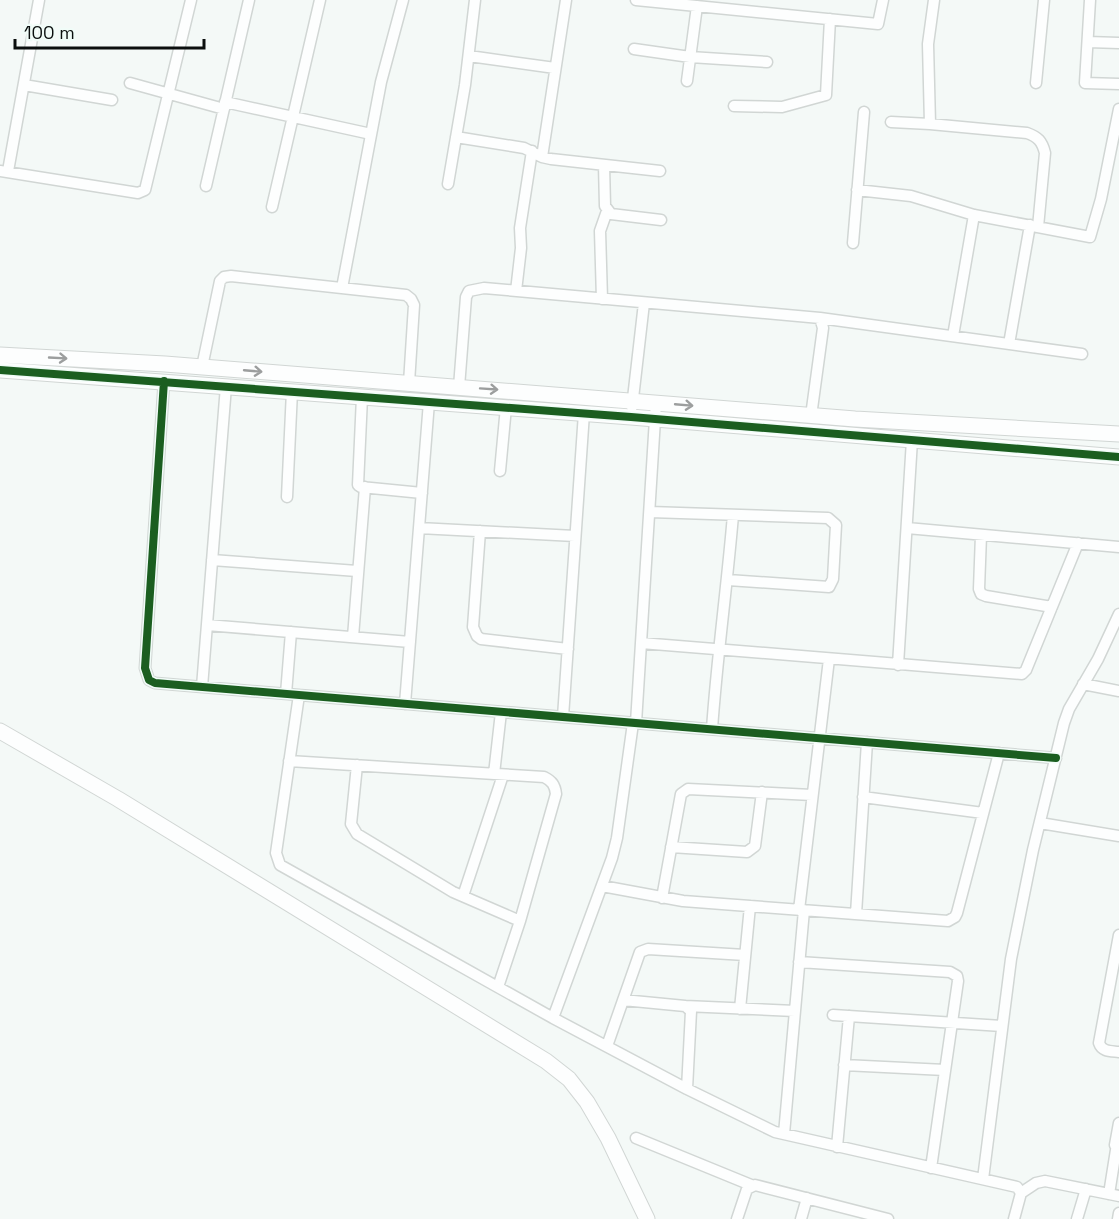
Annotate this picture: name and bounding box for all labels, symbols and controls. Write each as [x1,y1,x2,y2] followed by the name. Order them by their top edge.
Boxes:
[15,12,204,50] scale bar
[24,21,75,44] text: 100 m
[48,353,68,364] one-way arrow
[242,366,262,377] one-way arrow
[479,384,499,395] one-way arrow
[673,400,693,411] one-way arrow

